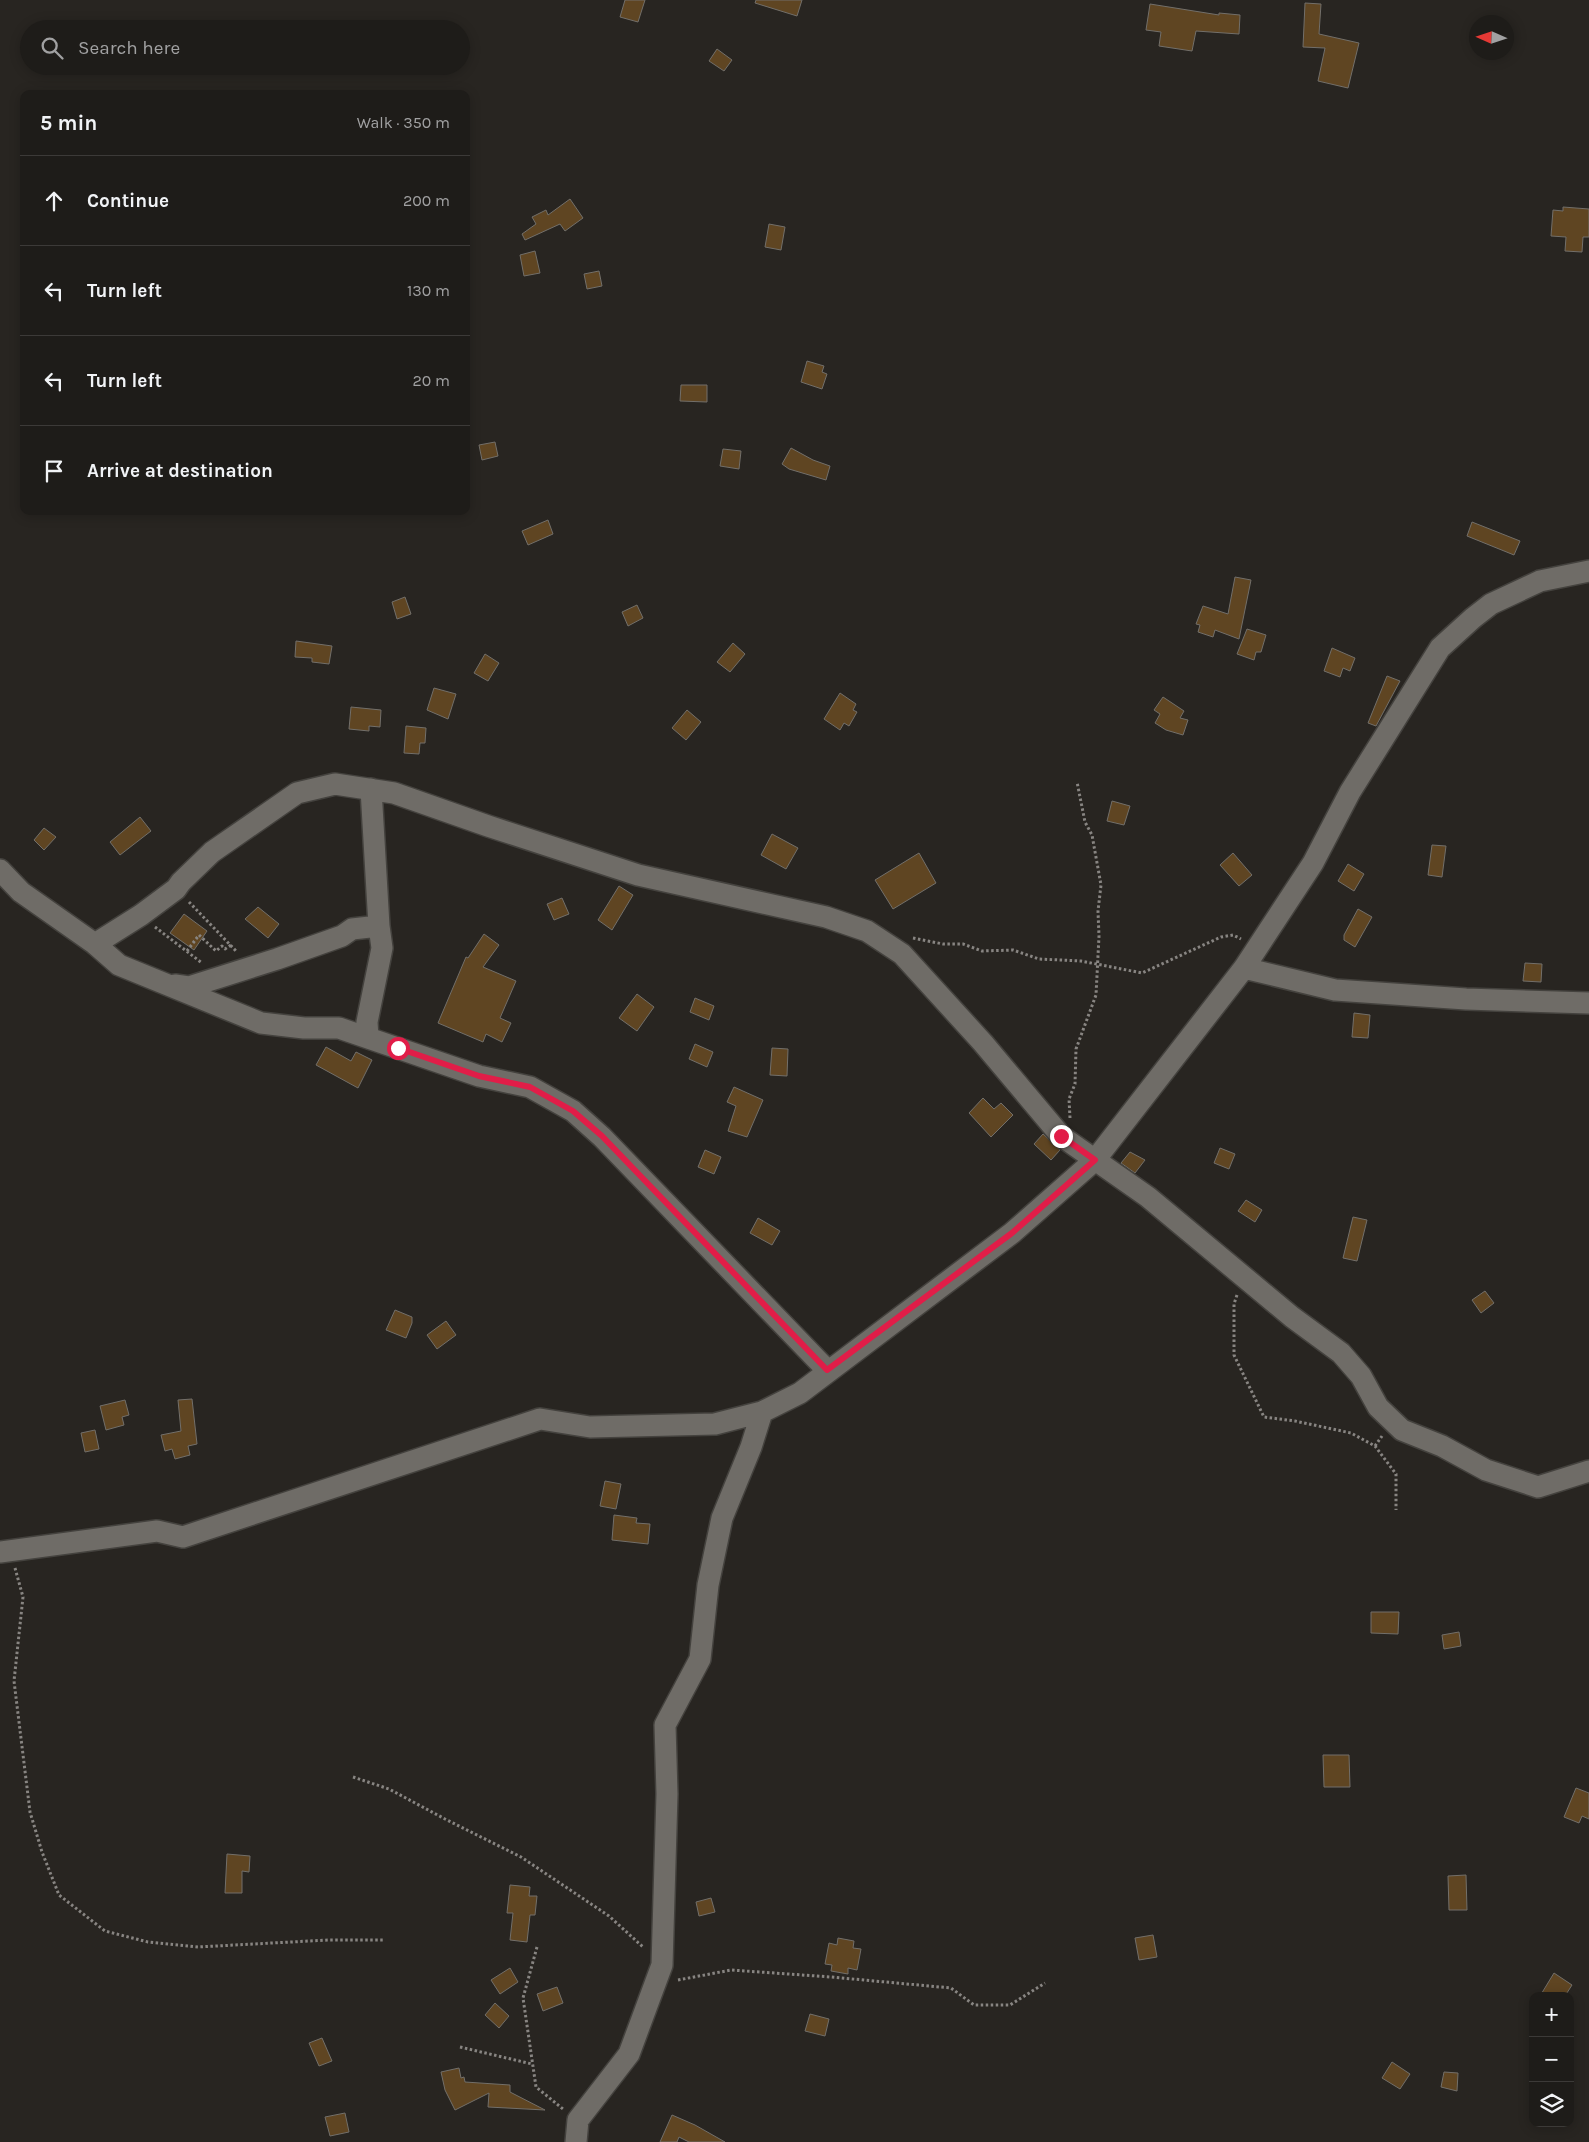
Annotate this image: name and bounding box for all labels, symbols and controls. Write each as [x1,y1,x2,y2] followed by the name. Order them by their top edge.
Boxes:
[1469,15,1514,60] north arrow
[20,20,470,75] search box
[38,34,66,62] icon: search
[78,37,180,59] text: Search here
[40,111,97,135] text: 5 min
[357,113,450,132] text: Walk · 350 m
[40,187,68,215] icon: ahead
[87,190,169,212] text: Continue
[403,191,450,210] text: 200 m
[40,277,68,305] icon: left
[87,280,162,302] text: Turn left
[407,281,450,300] text: 130 m
[40,367,68,395] icon: left
[87,370,162,392] text: Turn left
[412,371,450,390] text: 20 m
[40,457,68,485] icon: arrive
[87,460,273,482] text: Arrive at destination
[387,1037,410,1060] route start
[1050,1125,1073,1148] route end
[1529,1992,1574,2127] map controls
[1529,1992,1574,2037] button: +
[1529,2037,1574,2082] button: −
[1529,2082,1574,2127] button: layers

